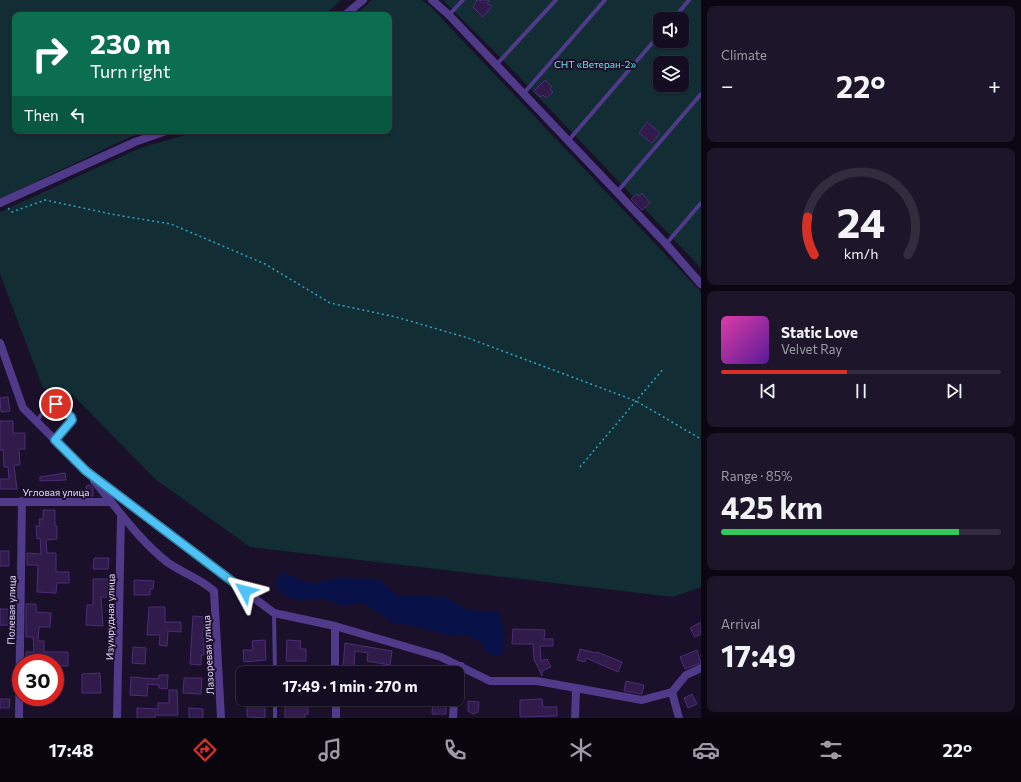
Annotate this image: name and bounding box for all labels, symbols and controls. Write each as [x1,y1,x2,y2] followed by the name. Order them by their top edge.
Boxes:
[653,12,689,92] map controls
[653,12,689,48] button: sound
[90,26,171,60] text: 230 m
[24,28,76,80] icon: right
[721,47,767,63] text: Climate
[653,56,689,92] button: layers
[554,58,636,70] park label: СНТ «Ветеран-2»
[90,60,170,82] text: Turn right
[836,67,886,104] text: 22°
[721,72,734,99] text: −
[988,72,1001,99] text: +
[67,104,89,126] icon: left
[24,106,59,124] text: Then
[837,195,885,246] text: 24
[844,243,878,261] text: km/h
[781,323,858,341] text: Static Love
[781,341,842,357] text: Velvet Ray
[757,380,779,402] icon: previous
[850,380,872,402] icon: pause
[943,380,965,402] icon: next
[39,387,73,421] pin
[45,393,67,415] icon: arrive
[721,468,793,484] text: Range · 85%
[22,486,90,498] street label: Угловая улица
[721,488,823,525] text: 425 km
[224,570,266,612] position arrow
[103,574,117,660] street label: Изумрудная улица
[4,575,18,645] street label: Полевая улица
[200,615,216,695] street label: Лазоревая улица
[721,616,760,632] text: Arrival
[721,636,796,673] text: 17:49
[12,654,64,706] speed limit sign: 30
[283,677,417,695] text: 17:49 · 1 min · 270 m
[191,736,219,764] icon: directions
[316,736,344,764] icon: music
[441,736,469,764] icon: phone
[567,736,595,764] icon: climate
[692,736,720,764] icon: car
[817,736,845,764] icon: filters
[49,739,94,761] text: 17:48
[943,739,972,761] text: 22°

